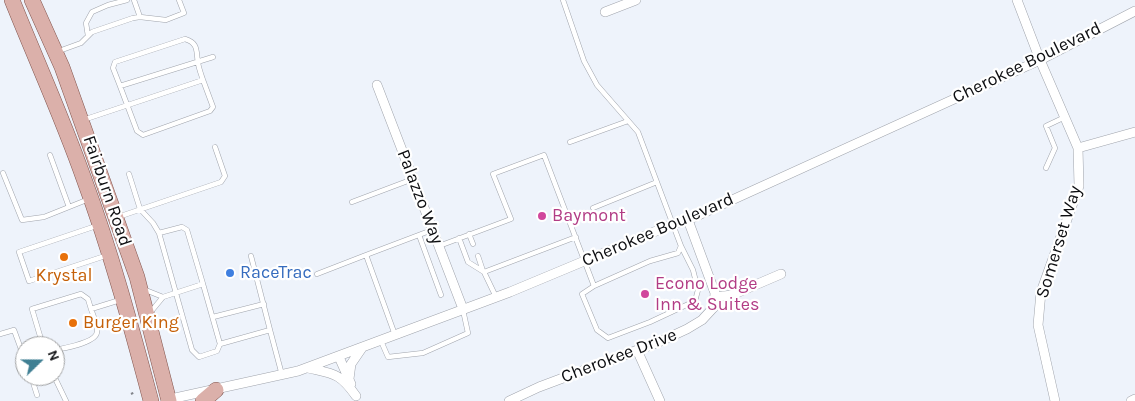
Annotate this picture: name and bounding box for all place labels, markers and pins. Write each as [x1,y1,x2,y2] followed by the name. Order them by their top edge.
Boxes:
[552,205,626,227] place label: Baymont
[536,210,548,222] marker: Baymont
[58,251,70,263] marker: Krystal
[240,262,312,284] place label: RaceTrac
[36,265,92,287] place label: Krystal
[224,267,236,279] marker: RaceTrac
[655,273,759,316] place label: Econo Lodge Inn & Suites
[639,288,651,300] marker: Econo Lodge Inn & Suites
[83,312,179,334] place label: Burger King
[67,317,79,329] marker: Burger King

